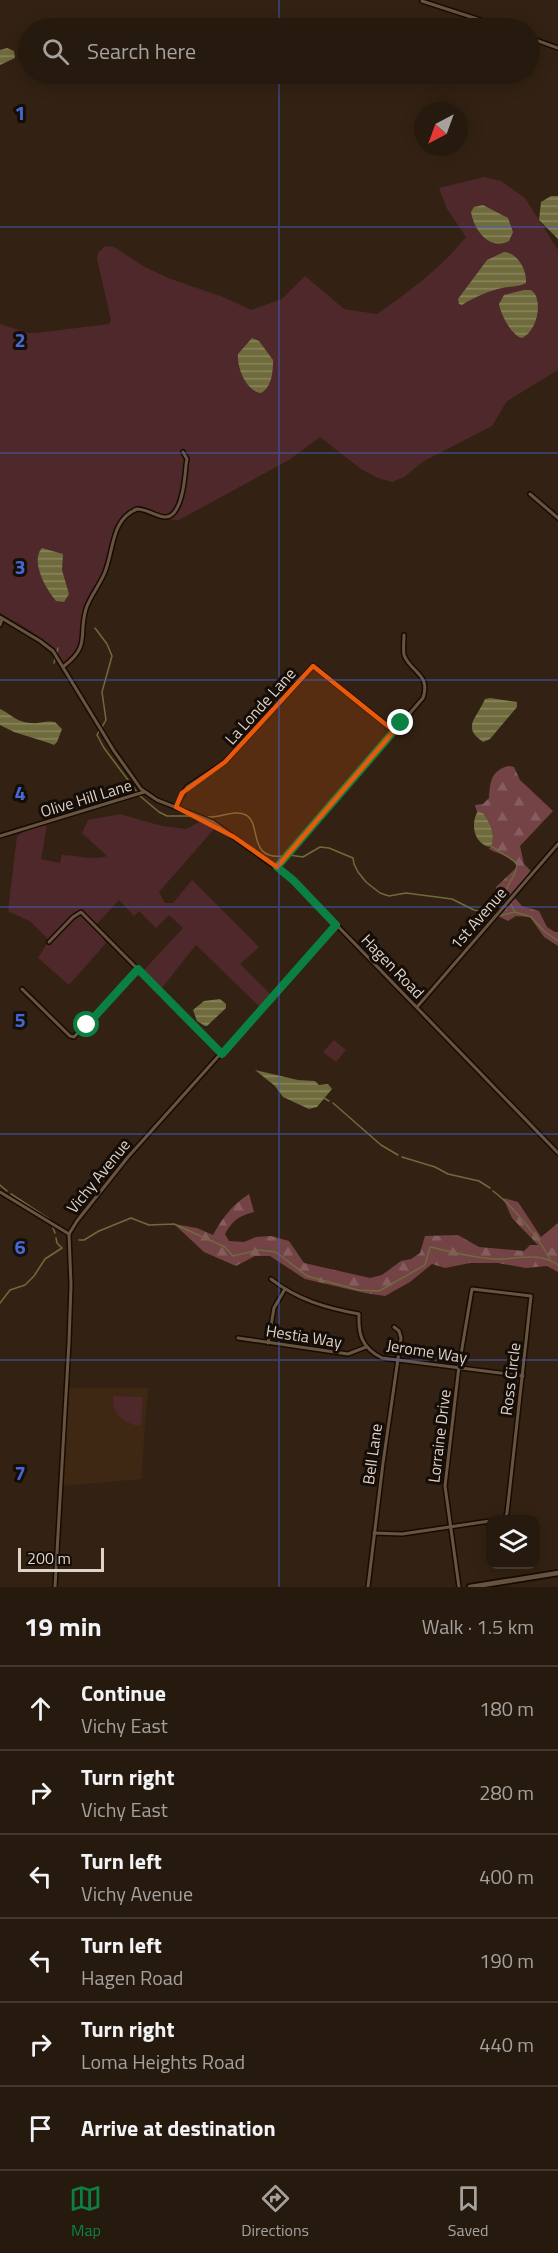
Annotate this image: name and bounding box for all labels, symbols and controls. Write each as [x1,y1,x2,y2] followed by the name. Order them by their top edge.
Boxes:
[18,18,540,84] search box
[87,34,196,68] text: Search here
[39,35,72,68] icon: search
[14,97,26,128] text: 1
[414,102,468,156] north arrow
[14,324,26,355] text: 2
[14,551,26,582] text: 3
[219,662,301,750] street label: La Londe Lane
[387,709,413,735] route end
[37,773,135,823] street label: Olive Hill Lane
[14,777,26,808] text: 4
[444,882,512,954] street label: 1st Avenue
[356,928,430,1004] street label: Hagen Road
[14,1004,26,1035] text: 5
[73,1011,99,1037] route start
[60,1134,136,1218] street label: Vichy Avenue
[14,1231,26,1262] text: 6
[264,1318,344,1354] street label: Hestia Way
[385,1333,469,1369] street label: Jerome Way
[494,1341,526,1417] street label: Ross Circle
[421,1388,457,1484] street label: Lorraine Drive
[356,1422,388,1486] street label: Bell Lane
[14,1457,26,1488] text: 7
[486,1515,540,1569] map controls
[486,1515,540,1569] button: layers
[18,1545,104,1572] scale bar
[27,1546,71,1570] text: 200 m
[24,1607,102,1646] text: 19 min
[422,1611,534,1642] text: Walk · 1.5 km
[81,1676,166,1710] text: Continue
[24,1692,57,1725] icon: ahead
[479,1693,534,1724] text: 180 m
[81,1710,168,1741] text: Vichy East
[81,1760,175,1794] text: Turn right
[24,1776,57,1809] icon: right
[479,1777,534,1808] text: 280 m
[81,1794,168,1825] text: Vichy East
[81,1844,162,1878] text: Turn left
[24,1860,57,1893] icon: left
[479,1861,534,1892] text: 400 m
[81,1878,193,1909] text: Vichy Avenue
[81,1928,162,1962] text: Turn left
[24,1944,57,1977] icon: left
[479,1945,534,1976] text: 190 m
[81,1962,183,1993] text: Hagen Road
[81,2012,175,2046] text: Turn right
[24,2028,57,2061] icon: right
[479,2029,534,2060] text: 440 m
[81,2046,245,2077] text: Loma Heights Road
[81,2111,276,2145] text: Arrive at destination
[24,2112,57,2145] icon: arrive
[69,2182,102,2242] tab: Map
[241,2182,309,2242] tab: Directions
[448,2182,489,2242] tab: Saved

